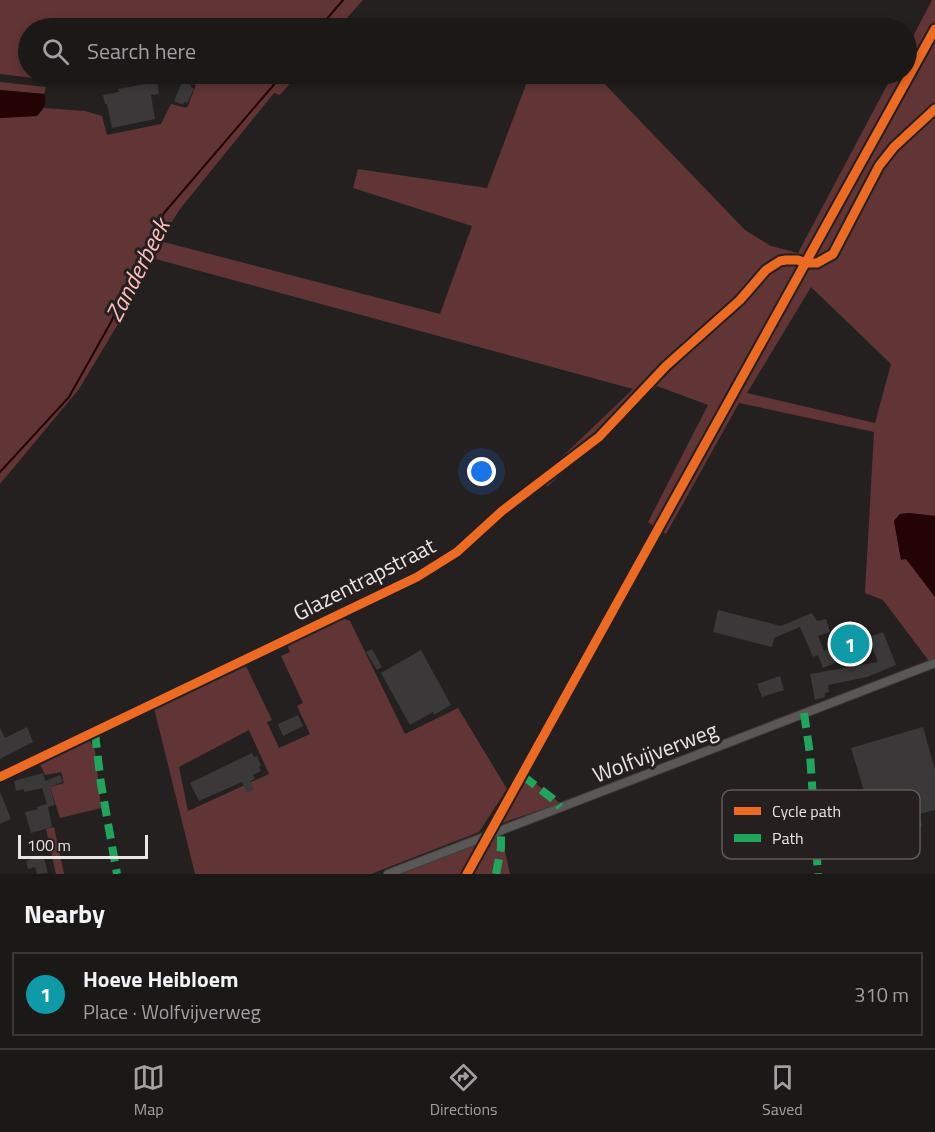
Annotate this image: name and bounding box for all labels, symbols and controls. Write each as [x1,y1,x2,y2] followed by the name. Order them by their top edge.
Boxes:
[18,18,917,84] search box
[87,34,196,68] text: Search here
[39,35,72,68] icon: search
[96,209,180,328] water label: Zanderbeek
[467,457,496,486] your location
[287,528,441,630] street label: Glazentrapstraat
[830,622,870,666] pin: 1
[588,713,722,791] street label: Wolfvijverweg
[722,790,920,859] legend
[772,799,841,823] text: Cycle path
[772,826,804,850] text: Path
[18,832,148,860] scale bar
[27,833,71,857] text: 100 m
[24,894,105,933] text: Nearby
[83,962,238,996] text: Hoeve Heibloem
[40,979,51,1010] text: 1
[854,979,909,1010] text: 310 m
[83,996,261,1027] text: Place · Wolfvijverweg
[132,1061,165,1121] tab: Map
[430,1061,498,1121] tab: Directions
[762,1061,803,1121] tab: Saved

